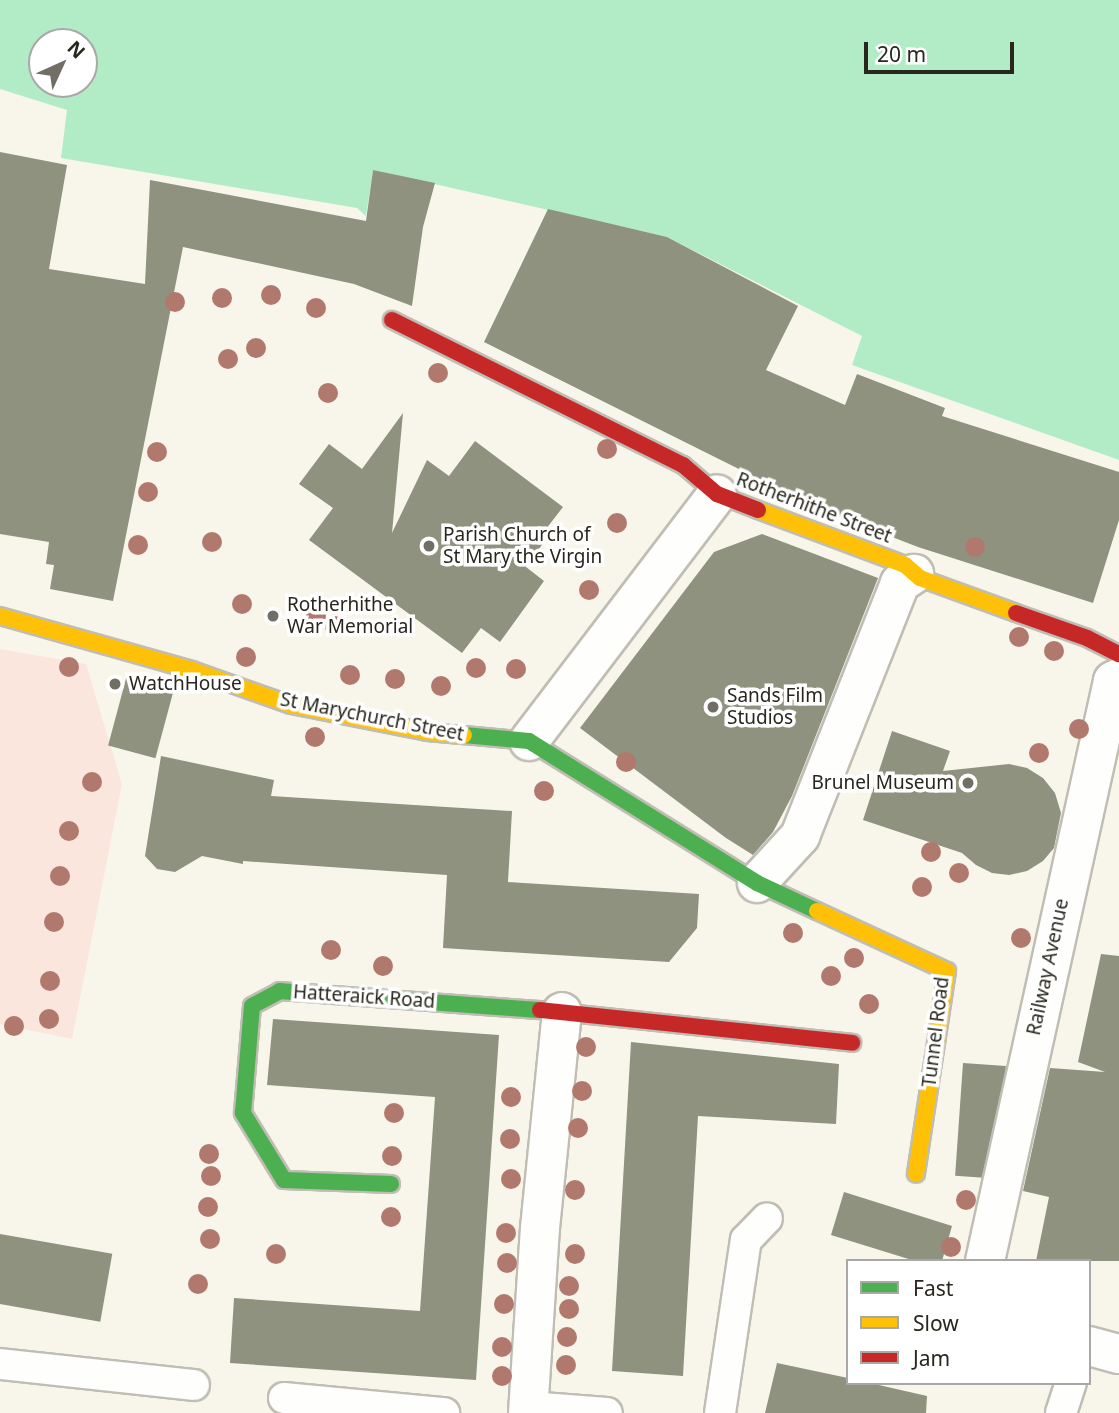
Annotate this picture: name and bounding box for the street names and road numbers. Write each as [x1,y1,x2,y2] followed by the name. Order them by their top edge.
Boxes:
[733,468,895,548] street label: Rotherhithe Street
[278,688,466,746] street label: St Marychurch Street
[1022,897,1074,1037] street label: Railway Avenue
[918,975,954,1089] street label: Tunnel Road
[292,981,436,1013] street label: Hatteraick Road

